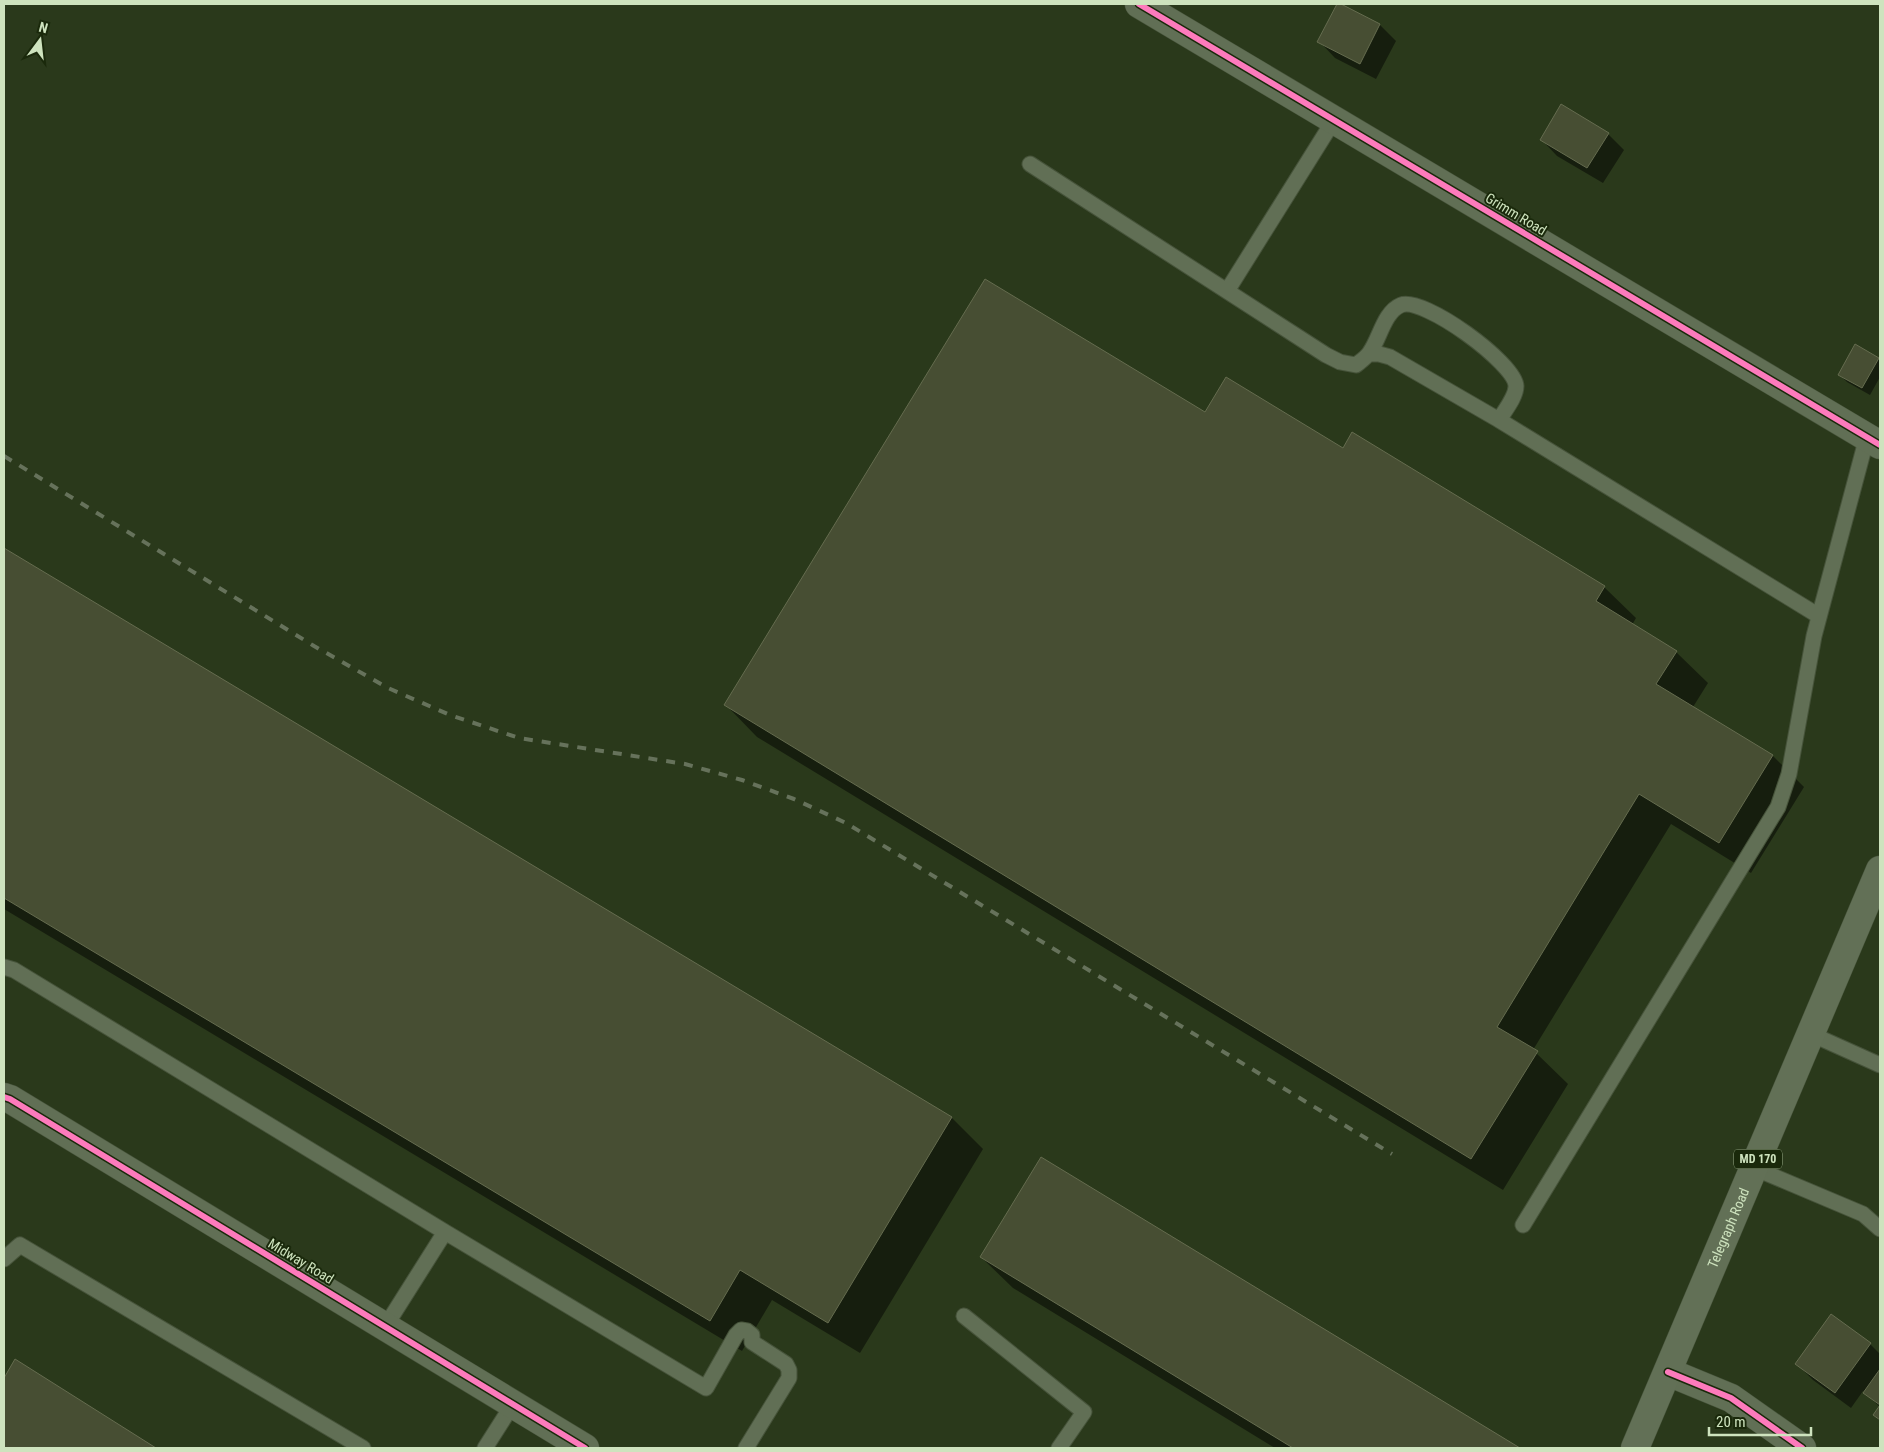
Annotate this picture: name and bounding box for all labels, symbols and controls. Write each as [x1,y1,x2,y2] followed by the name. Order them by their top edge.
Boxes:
[15,15,65,65] north arrow
[37,19,50,36] text: N
[1483,190,1549,238] street label: Grimm Road
[1734,1150,1782,1168] road number: MD 170
[1704,1185,1752,1270] street label: Telegraph Road
[265,1235,337,1287] street label: Midway Road
[1709,1404,1812,1436] scale bar
[1716,1413,1746,1431] text: 20 m

